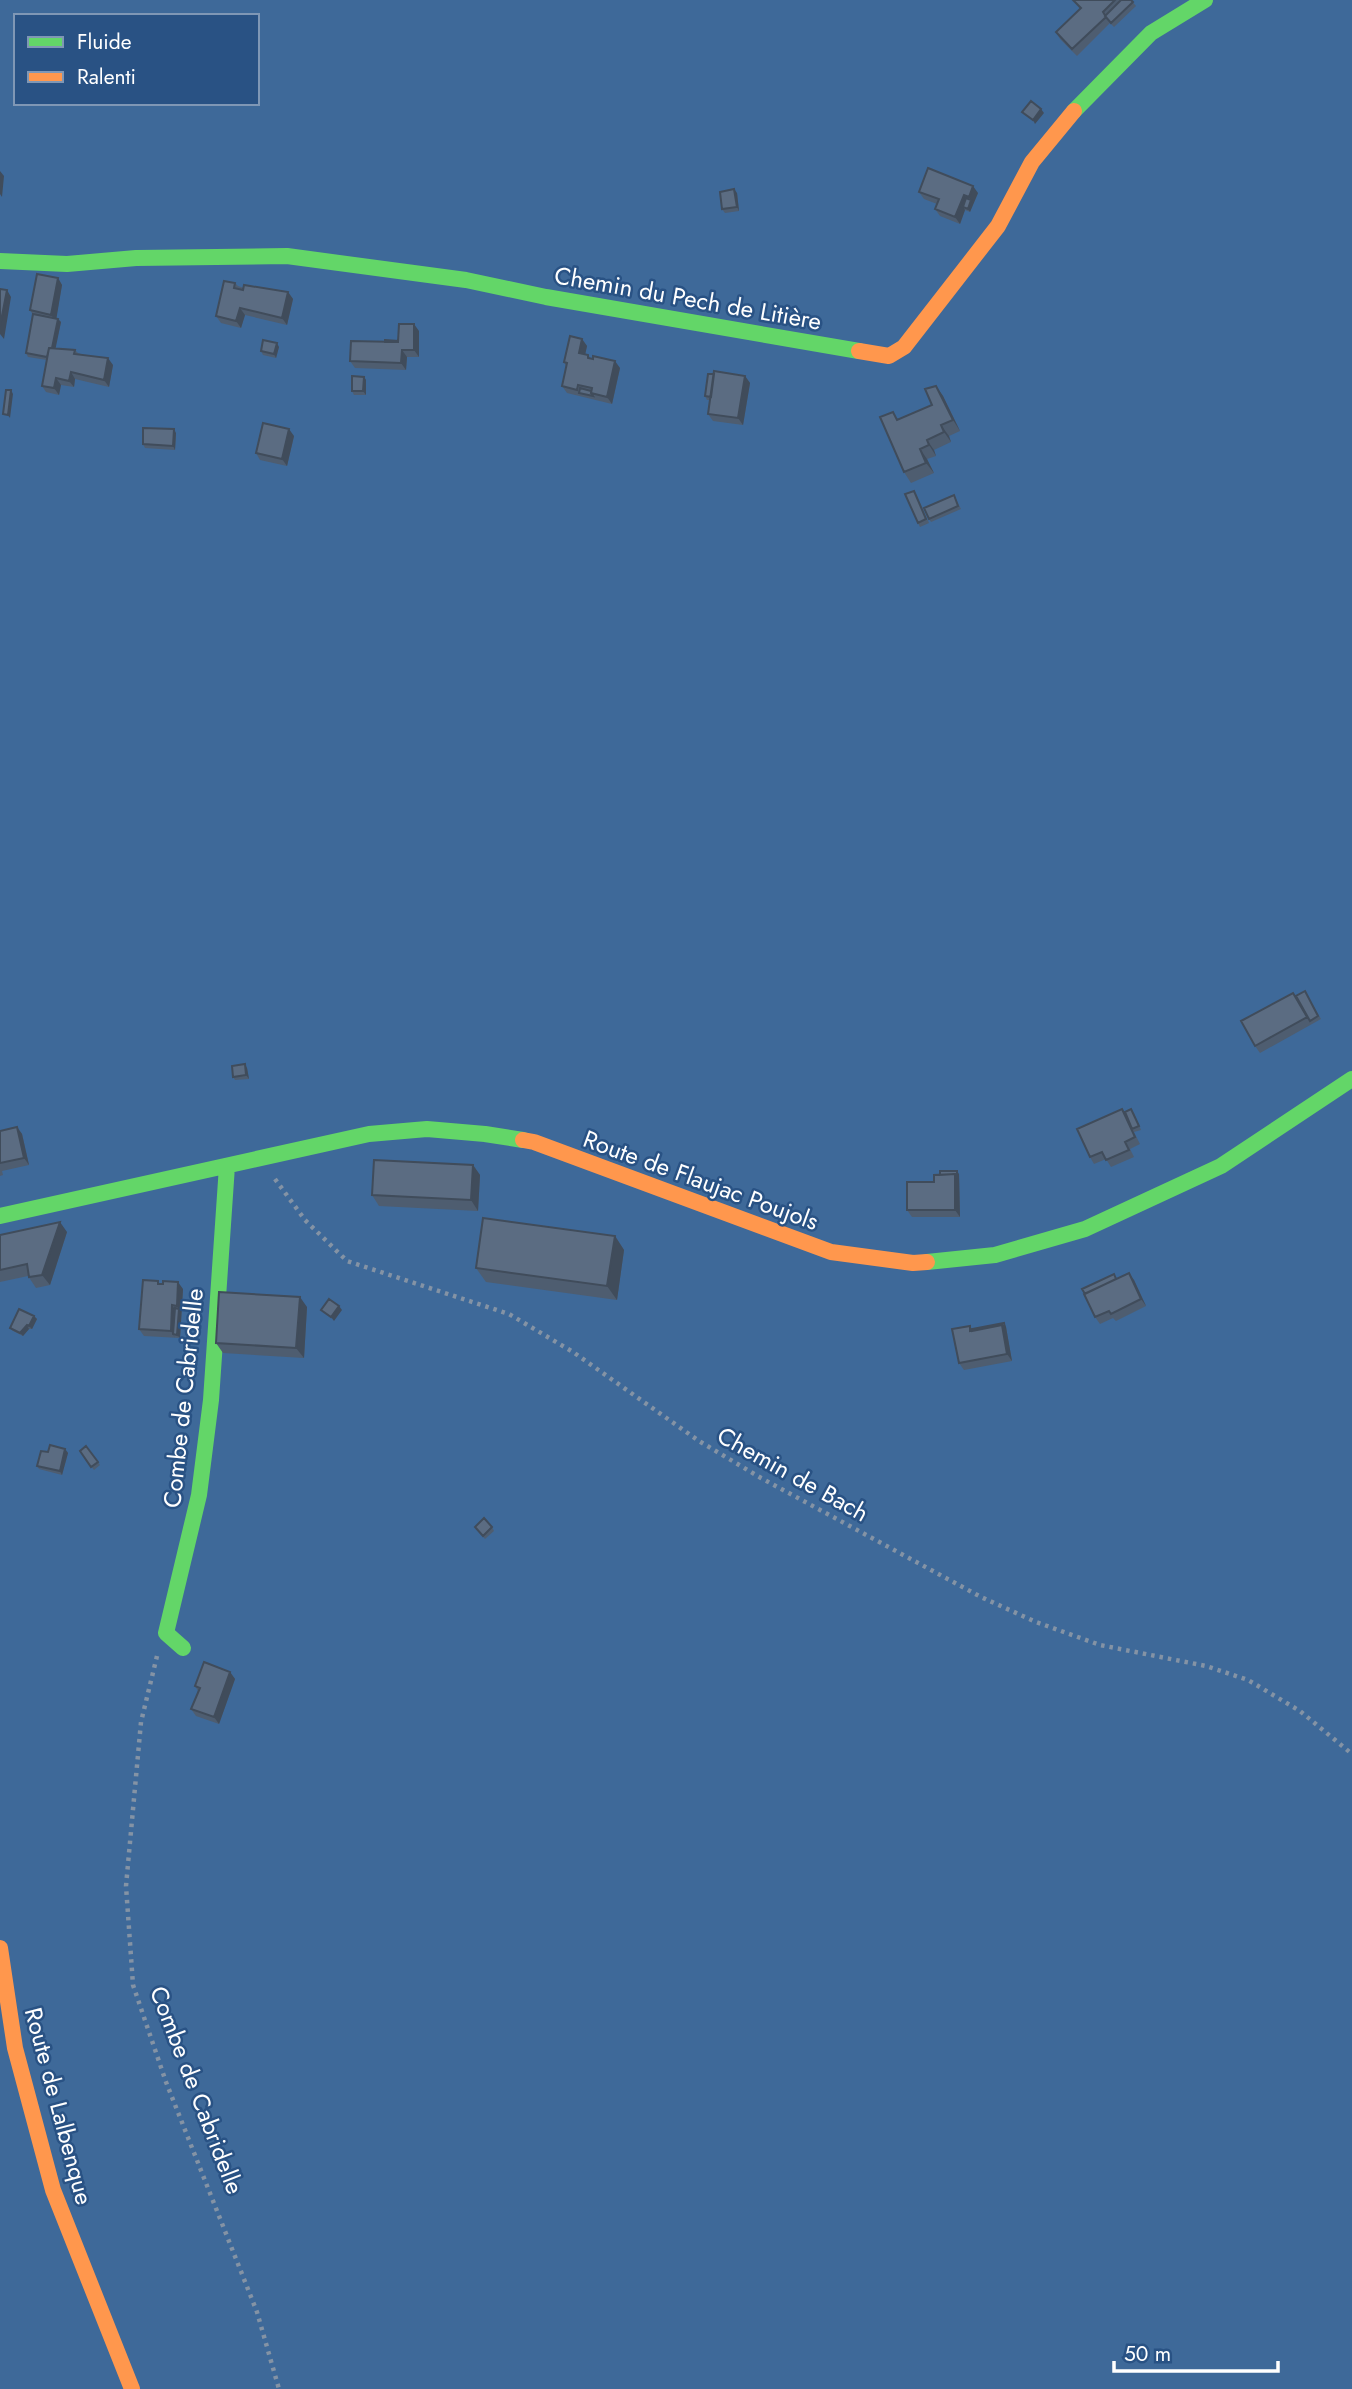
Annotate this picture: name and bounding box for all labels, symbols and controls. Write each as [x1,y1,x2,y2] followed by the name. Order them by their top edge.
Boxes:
[14,14,259,105] legend
[77,27,132,57] text: Fluide
[77,62,136,92] text: Ralenti
[552,257,824,339] street label: Chemin du Pech de Litière
[578,1121,824,1239] street label: Route de Flaujac Poujols
[154,1287,212,1509] street label: Combe de Cabridelle
[711,1418,875,1530] street label: Chemin de Bach
[141,1981,253,2199] street label: Combe de Cabridelle
[16,2003,102,2209] street label: Route de Lalbenque
[1114,2330,1278,2374] scale bar
[1124,2339,1171,2369] text: 50 m

